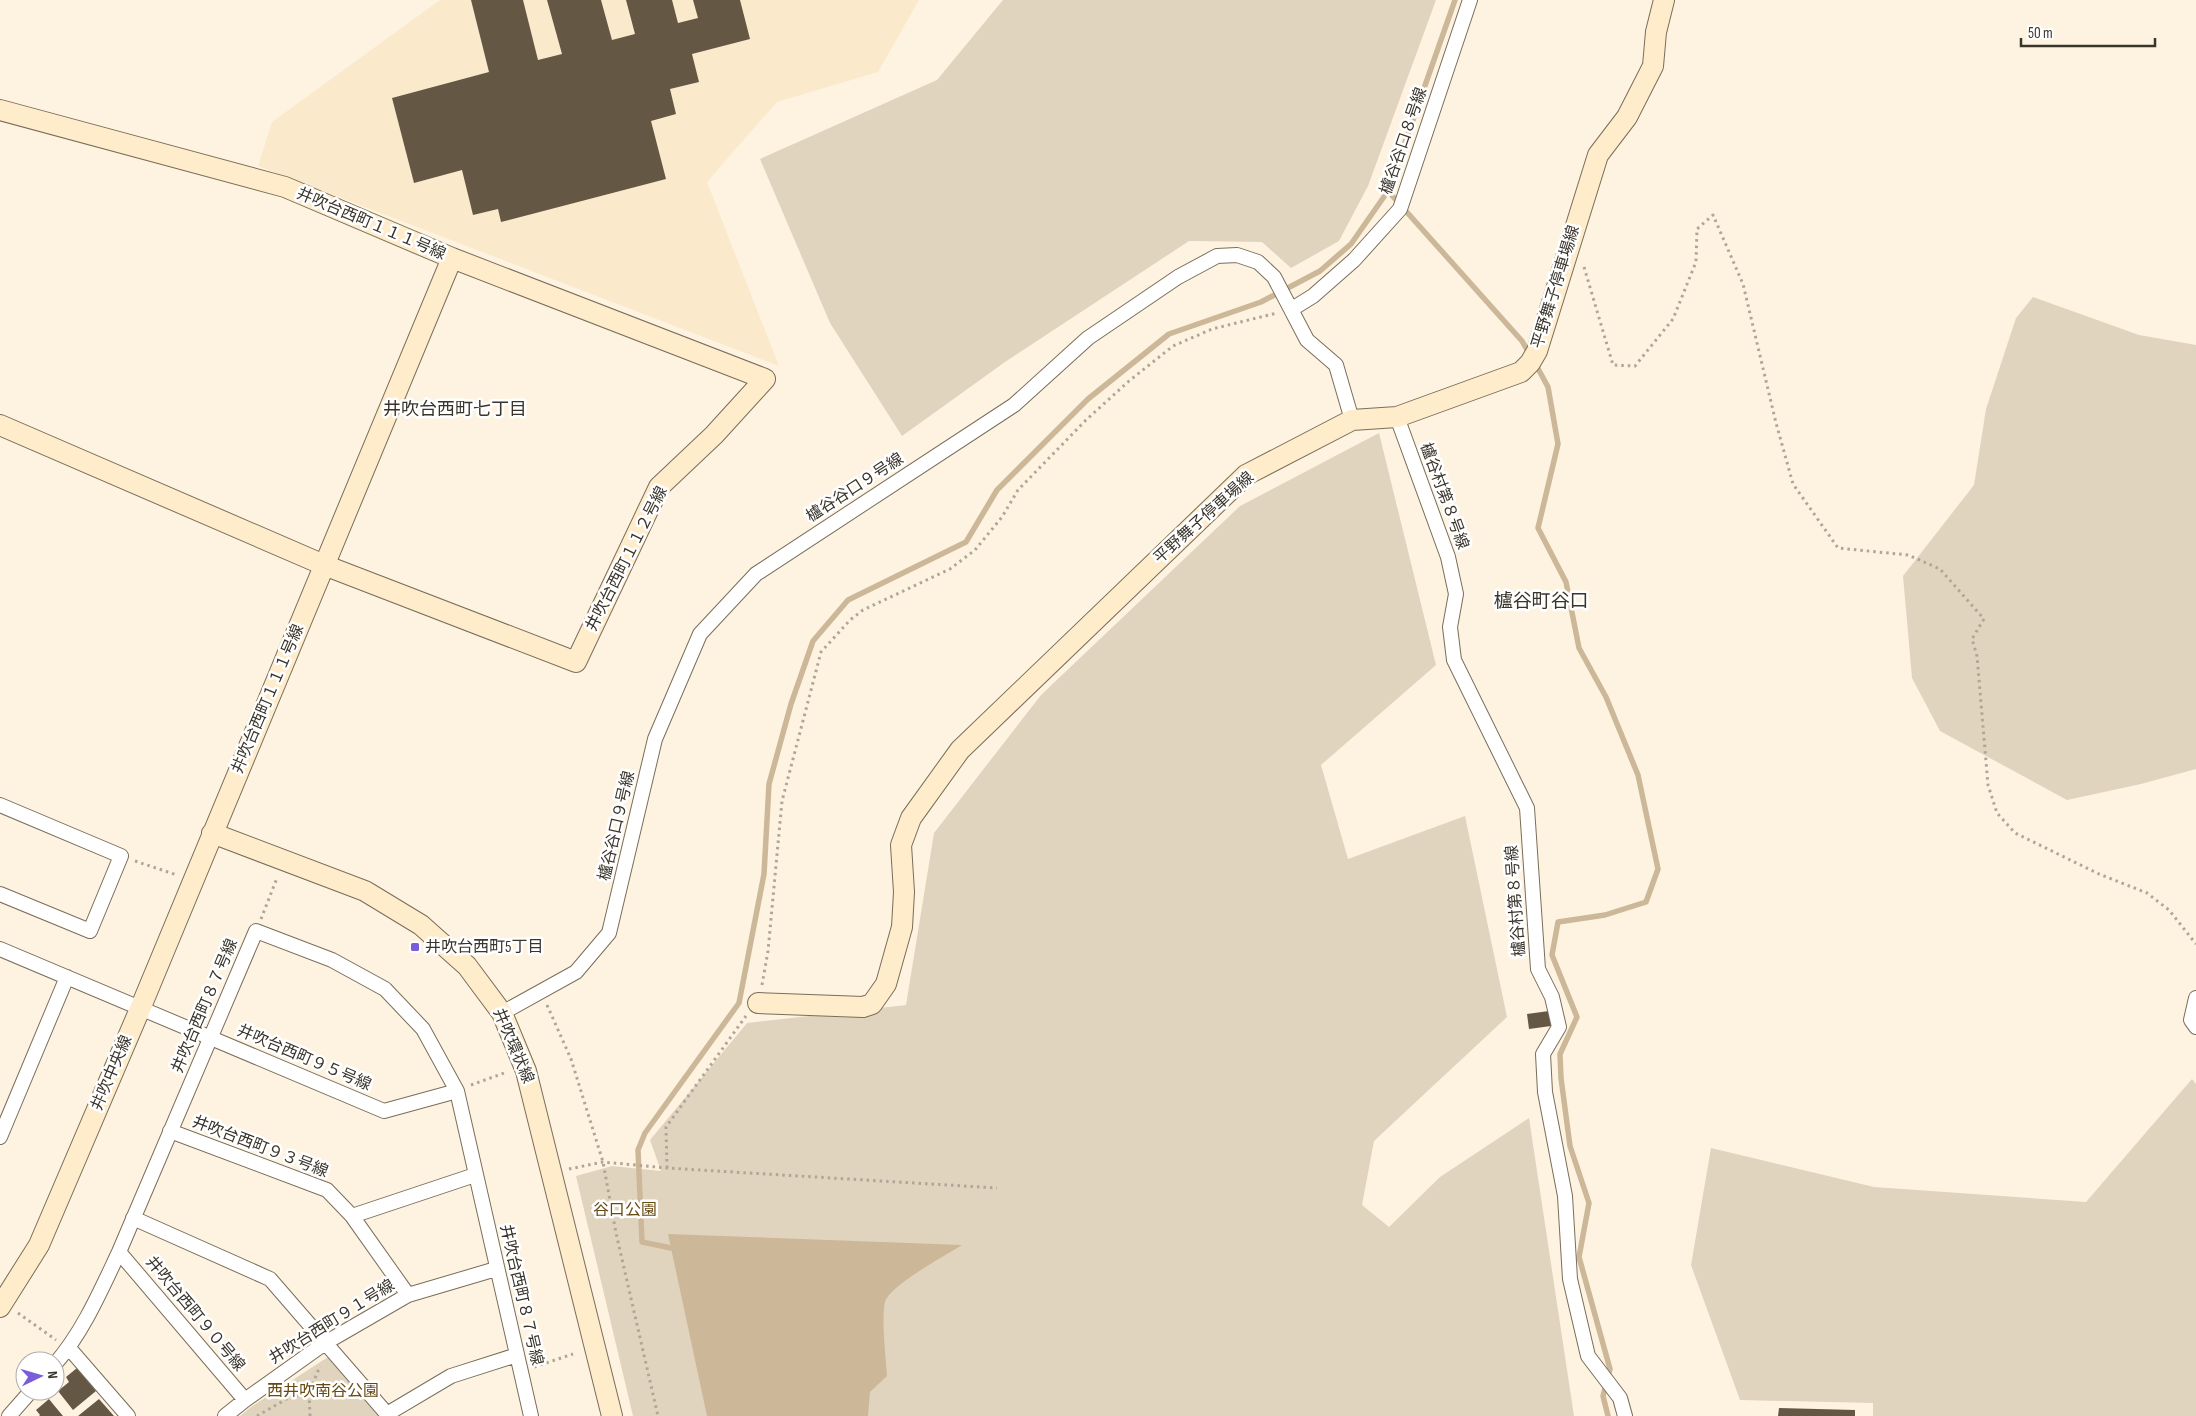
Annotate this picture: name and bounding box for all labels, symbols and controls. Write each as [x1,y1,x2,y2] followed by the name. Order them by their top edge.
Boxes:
[2021,15,2155,47] scale bar
[2028,24,2053,43] text: 50 m
[1377,85,1431,197] street label: 櫨谷谷口８号線
[294,184,448,264] street label: 井吹台西町１１１号線
[1528,223,1584,351] street label: 平野舞子停車場線
[383,399,527,420] district label: 井吹台西町七丁目
[1416,440,1472,552] street label: 櫨谷村第８号線
[803,450,907,526] street label: 櫨谷谷口９号線
[1150,468,1258,568] street label: 平野舞子停車場線
[582,483,672,635] street label: 井吹台西町１１２号線
[1493,590,1589,613] district label: 櫨谷町谷口
[228,622,308,776] street label: 井吹台西町１１１号線
[595,769,639,883] street label: 櫨谷谷口９号線
[1503,844,1529,958] street label: 櫨谷村第８号線
[168,936,242,1076] street label: 井吹台西町８７号線
[425,938,543,957] place label: 井吹台西町5丁目
[409,941,421,953] marker: 井吹台西町5丁目
[489,1005,537,1087] street label: 井吹環状線
[234,1021,374,1095] street label: 井吹台西町９５号線
[88,1032,136,1114] street label: 井吹中央線
[189,1112,331,1182] street label: 井吹台西町９３号線
[593,1201,657,1220] park label: 谷口公園
[496,1223,546,1367] street label: 井吹台西町８７号線
[141,1253,249,1375] street label: 井吹台西町９０号線
[266,1276,398,1368] street label: 井吹台西町９１号線
[15,1351,65,1401] north arrow
[44,1370,61,1379] text: N
[267,1382,379,1401] park label: 西井吹南谷公園

